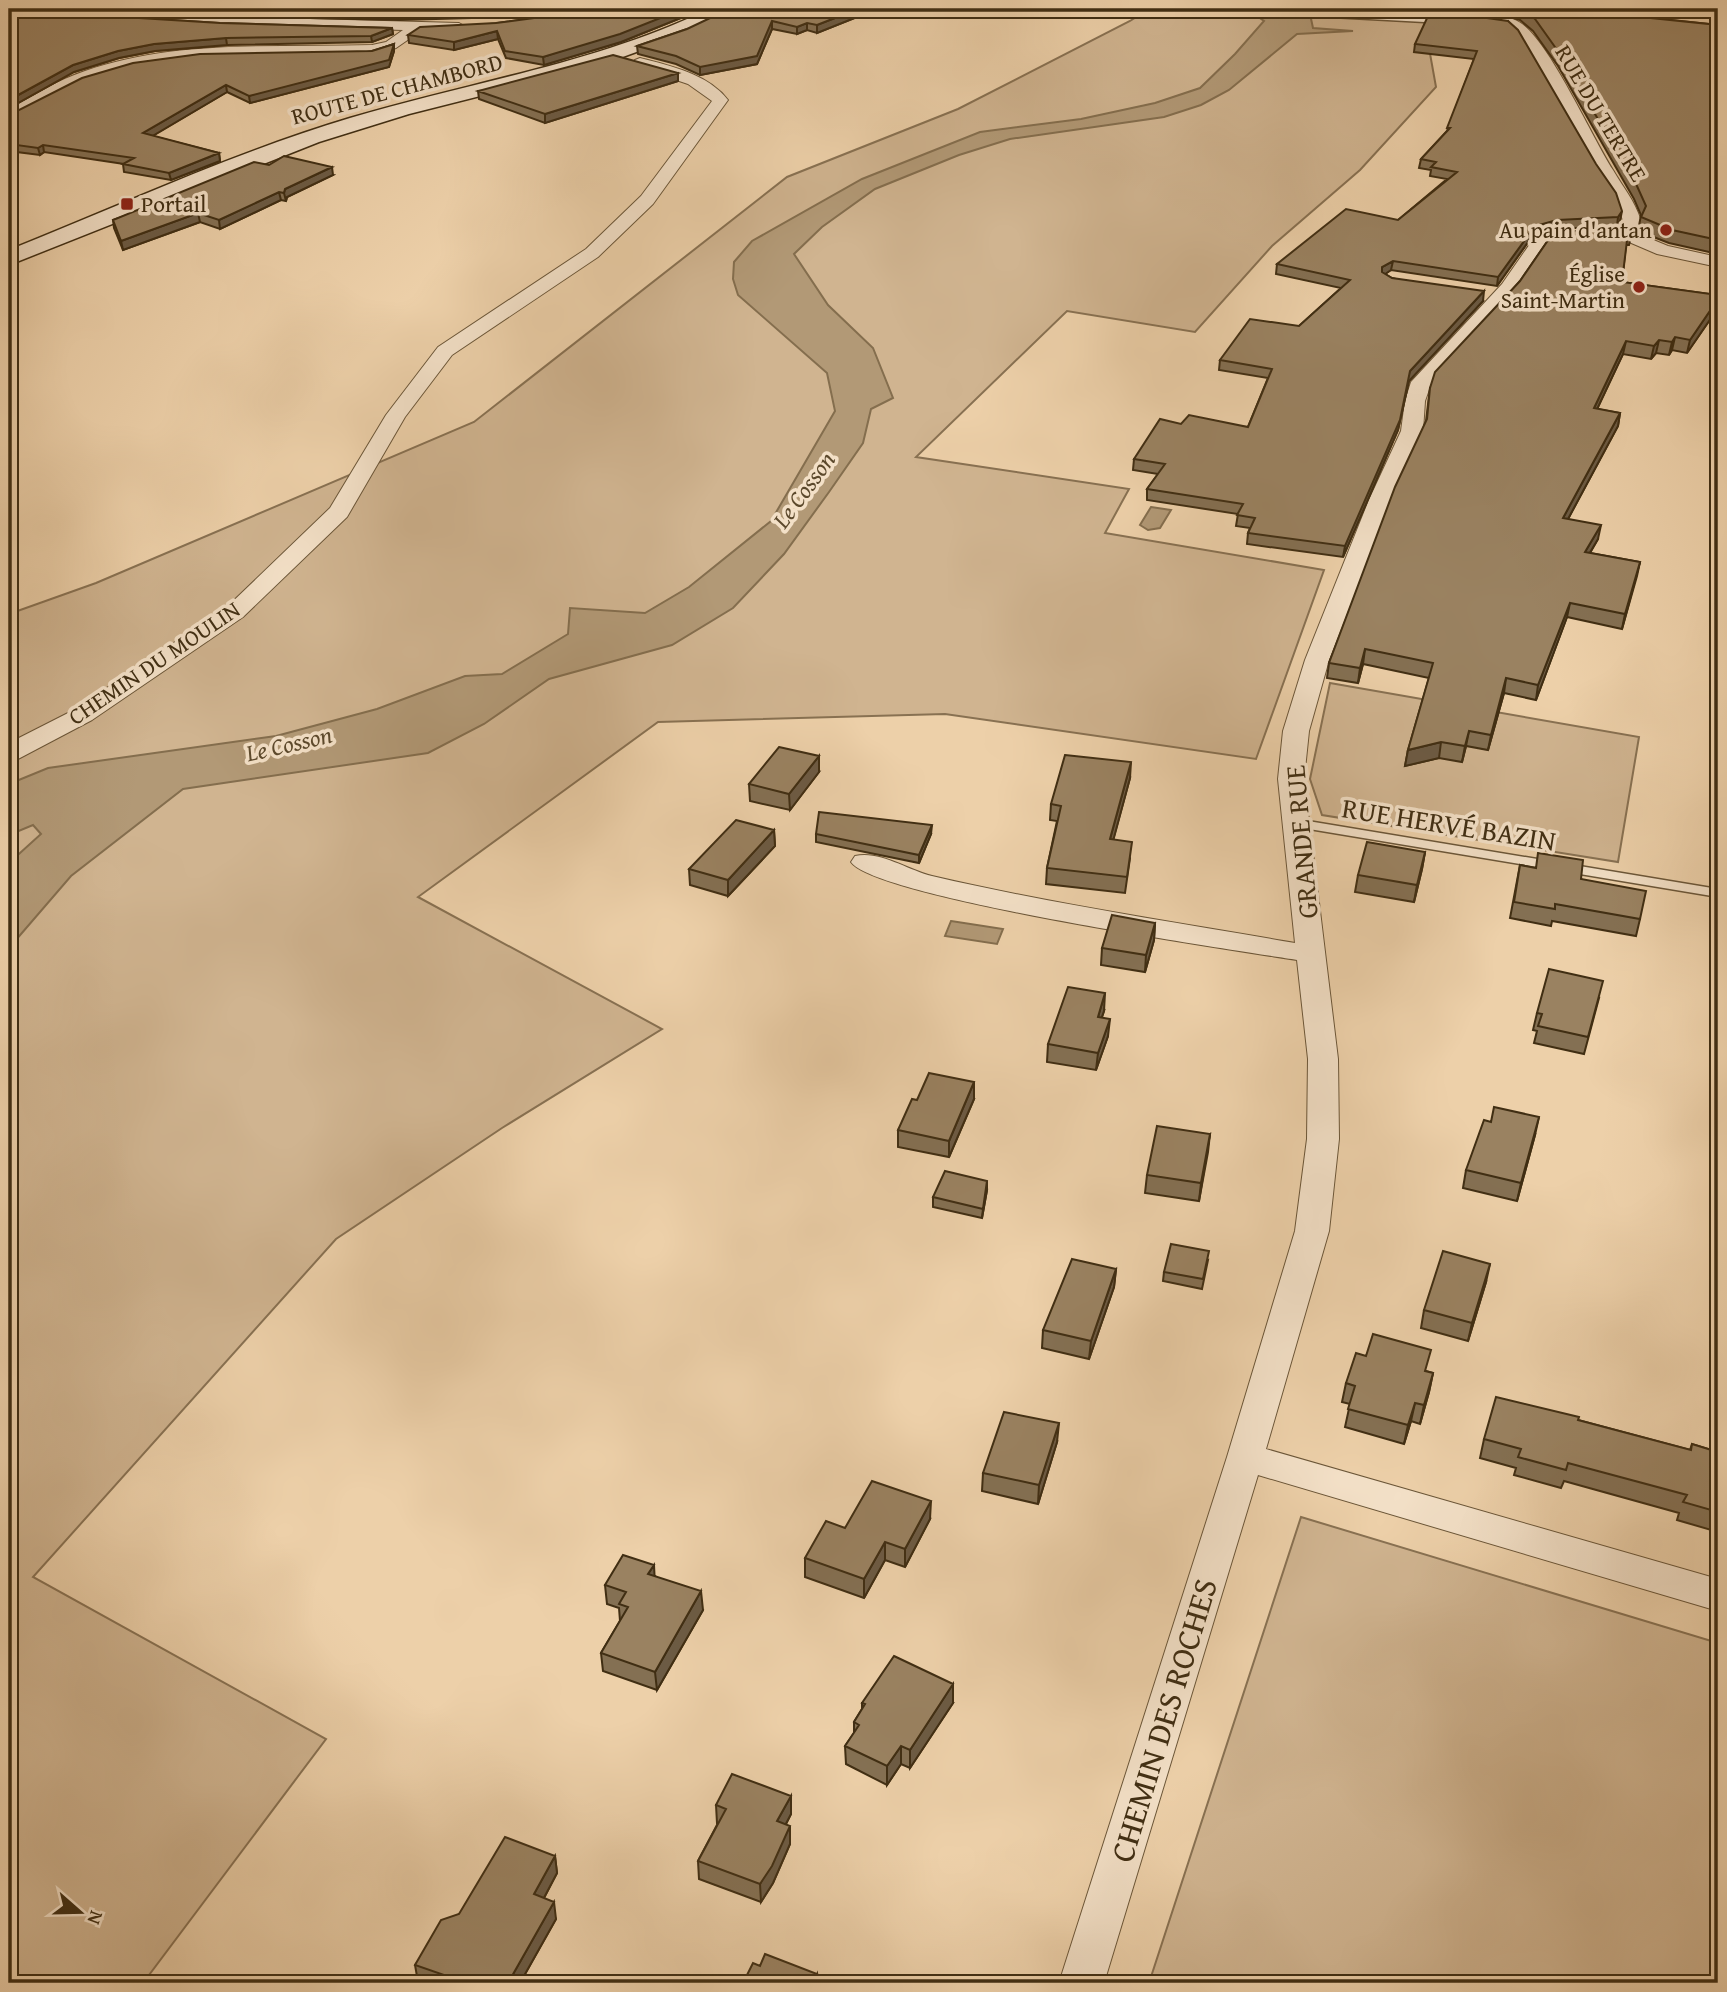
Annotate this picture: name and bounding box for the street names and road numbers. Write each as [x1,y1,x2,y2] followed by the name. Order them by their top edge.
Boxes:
[1548,38,1655,187] street label: RUE DU TERTRE
[288,44,506,133] street label: ROUTE DE CHAMBORD
[61,593,246,732] street label: CHEMIN DU MOULIN
[1273,764,1328,921] street label: GRANDE RUE
[1339,786,1559,861] street label: RUE HERVÉ BAZIN
[1097,1572,1229,1868] street label: CHEMIN DES ROCHES

